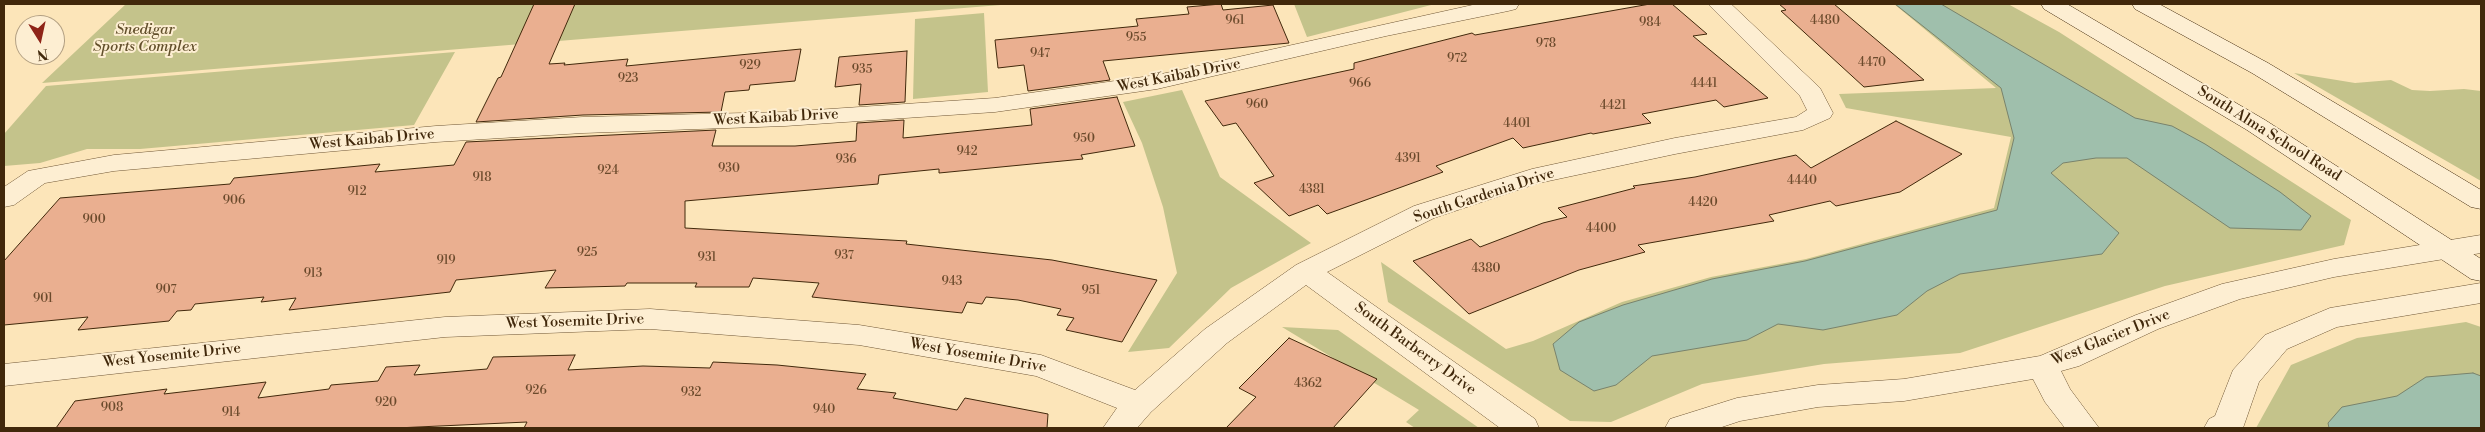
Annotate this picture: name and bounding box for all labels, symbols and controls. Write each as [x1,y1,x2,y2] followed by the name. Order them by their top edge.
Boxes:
[1225,14,1245,28] house number: 961
[1810,14,1840,28] house number: 4480
[15,15,65,65] north arrow
[1639,16,1661,30] house number: 984
[93,21,197,56] park label: Snedigar Sports Complex
[1126,31,1146,45] house number: 955
[1536,37,1556,51] house number: 978
[35,44,49,64] text: N
[1030,47,1050,61] house number: 947
[1447,52,1467,66] house number: 972
[1116,55,1242,97] street label: West Kaibab Drive
[1858,56,1886,70] house number: 4470
[739,59,761,73] house number: 929
[852,63,872,77] house number: 935
[618,72,638,86] house number: 923
[1349,77,1371,91] house number: 966
[1690,77,1718,91] house number: 4441
[2194,82,2344,186] street label: South Alma School Road
[1246,98,1268,112] house number: 960
[1600,99,1626,113] house number: 4421
[713,106,839,130] street label: West Kaibab Drive
[1503,117,1531,131] house number: 4401
[309,126,435,154] street label: West Kaibab Drive
[1073,132,1095,146] house number: 950
[956,145,978,159] house number: 942
[1395,152,1421,166] house number: 4391
[835,153,857,167] house number: 936
[718,162,740,176] house number: 930
[597,164,619,178] house number: 924
[1411,165,1557,227] street label: South Gardenia Drive
[472,171,492,185] house number: 918
[1787,174,1817,188] house number: 4440
[1299,183,1325,197] house number: 4381
[347,185,367,199] house number: 912
[223,194,245,208] house number: 906
[1688,196,1718,210] house number: 4420
[82,213,106,227] house number: 900
[1586,222,1616,236] house number: 4400
[577,246,597,260] house number: 925
[834,249,854,263] house number: 937
[698,251,716,265] house number: 931
[437,254,455,268] house number: 919
[1471,262,1501,276] house number: 4380
[304,267,322,281] house number: 913
[942,275,962,289] house number: 943
[155,283,177,297] house number: 907
[1081,284,1101,298] house number: 951
[33,292,53,306] house number: 901
[1351,299,1479,399] street label: South Barberry Drive
[2049,306,2173,370] street label: West Glacier Drive
[505,311,645,333] street label: West Yosemite Drive
[908,335,1048,377] street label: West Yosemite Drive
[102,340,242,372] street label: West Yosemite Drive
[1294,377,1322,391] house number: 4362
[525,384,547,398] house number: 926
[681,386,701,400] house number: 932
[375,396,397,410] house number: 920
[101,401,123,415] house number: 908
[813,403,835,417] house number: 940
[222,406,240,420] house number: 914

